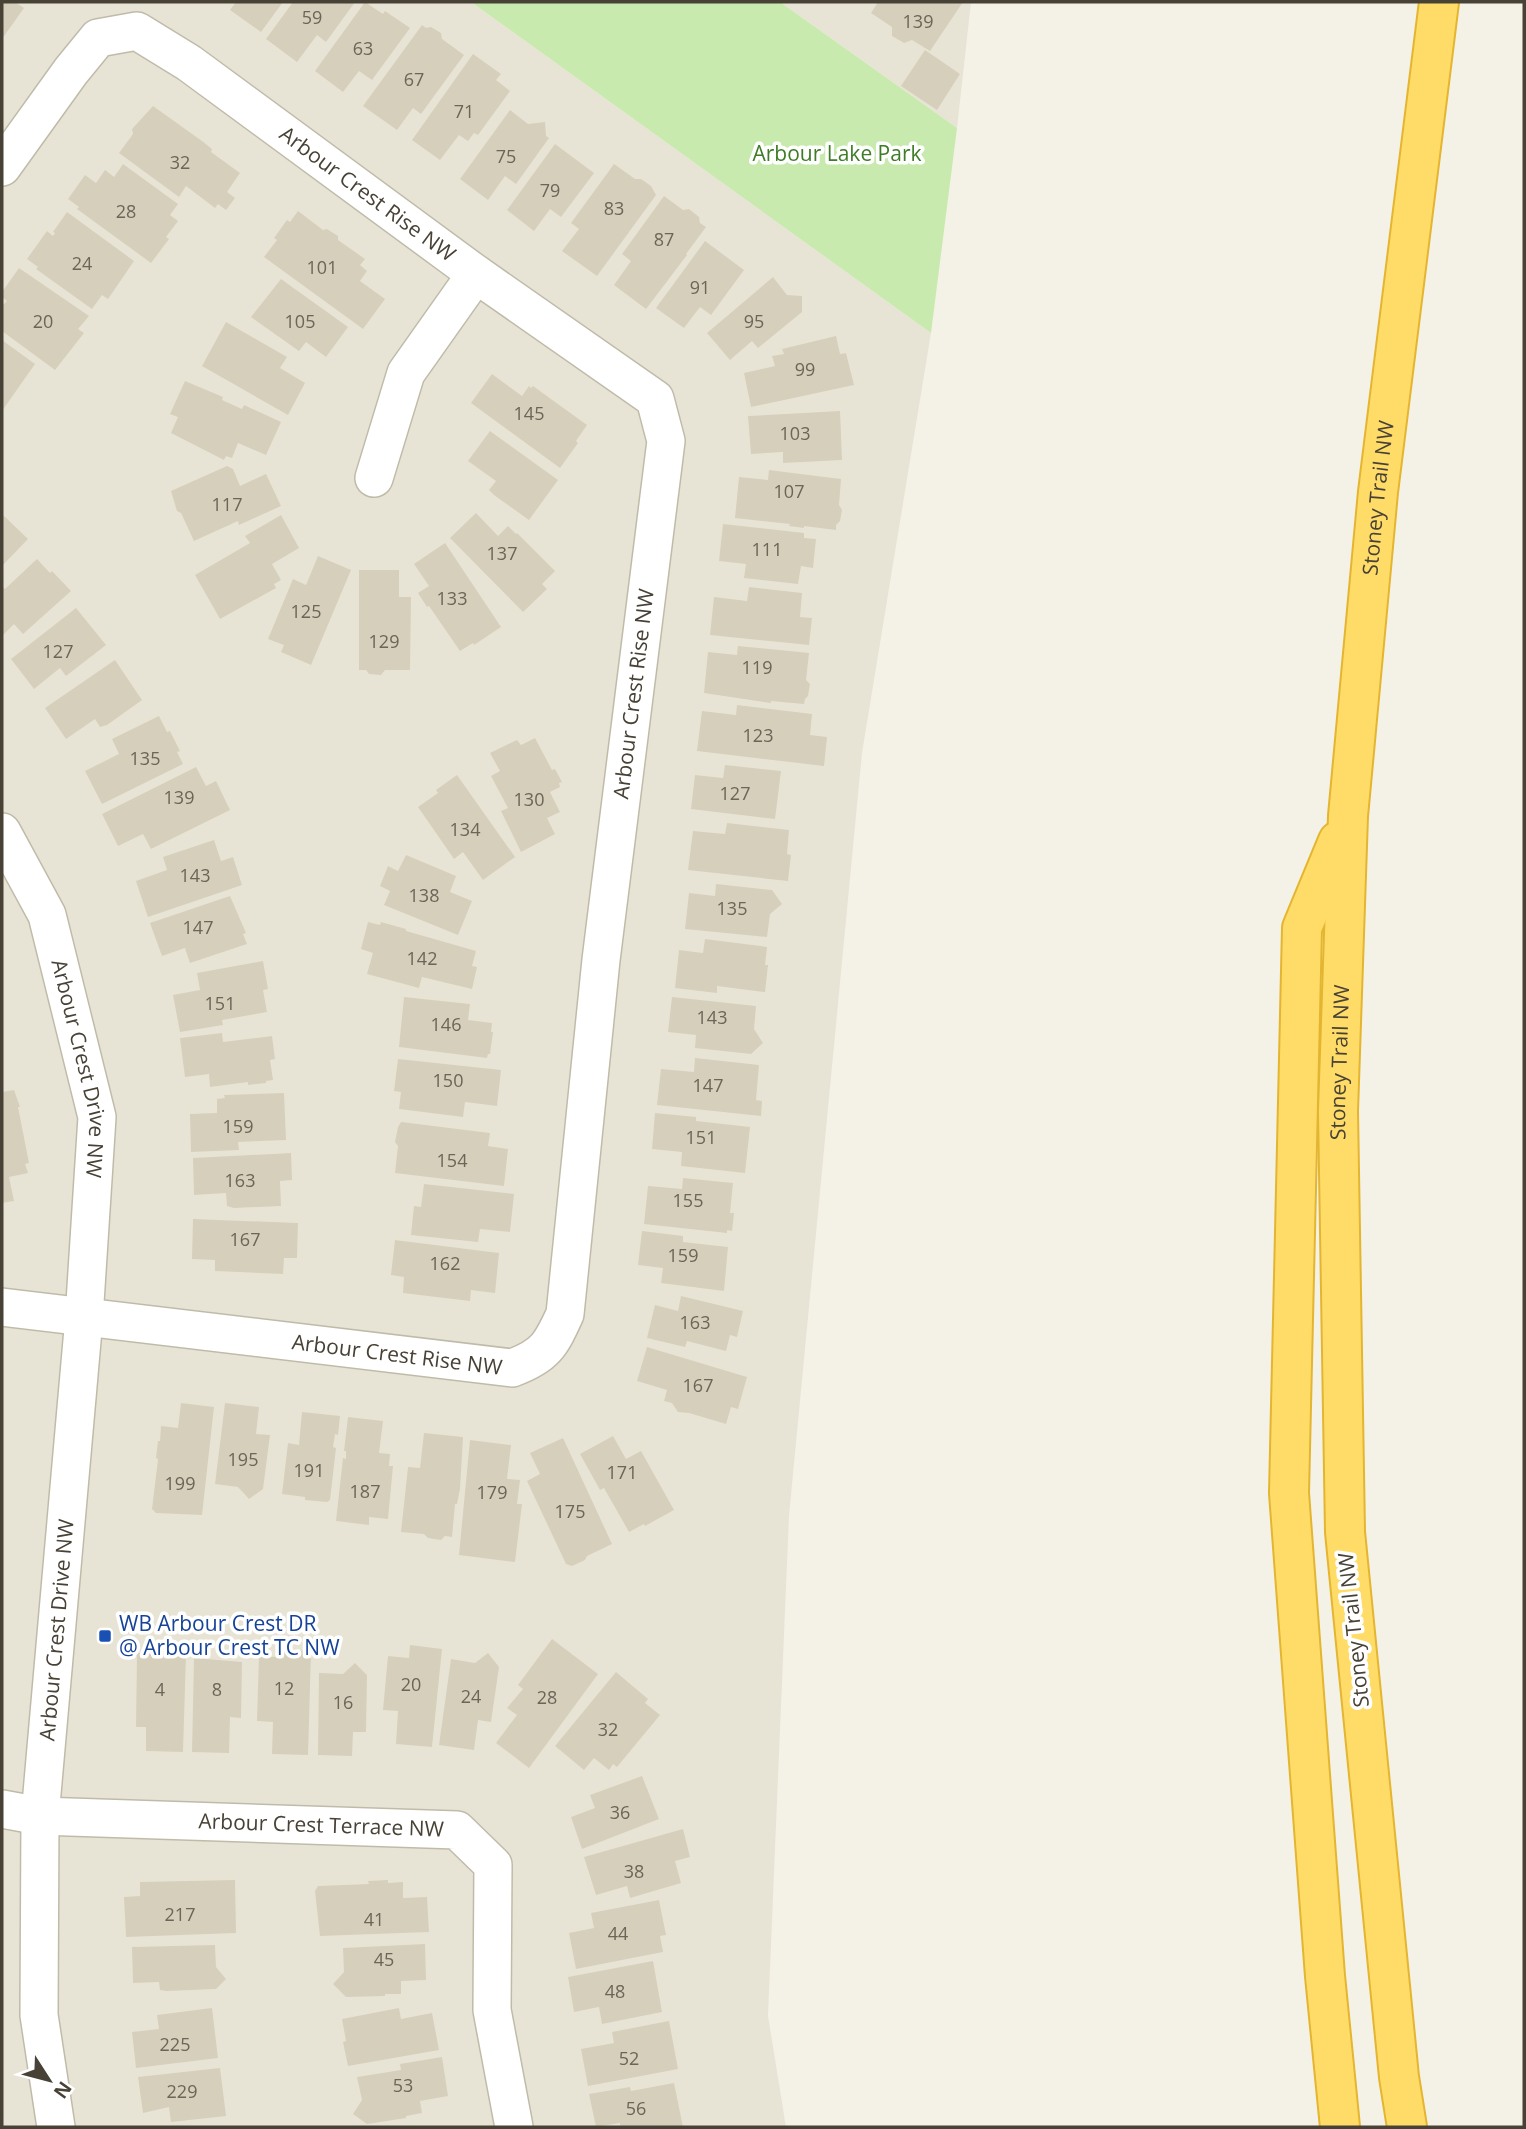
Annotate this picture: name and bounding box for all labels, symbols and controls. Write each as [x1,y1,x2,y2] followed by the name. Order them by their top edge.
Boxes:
[302,5,322,29] house number: 59
[903,9,933,33] house number: 139
[353,36,373,60] house number: 63
[404,67,424,91] house number: 67
[454,99,474,123] house number: 71
[274,119,462,268] street label: Arbour Crest Rise NW
[752,139,922,167] park label: Arbour Lake Park
[496,144,516,168] house number: 75
[170,150,190,174] house number: 32
[540,178,560,202] house number: 79
[604,196,624,220] house number: 83
[116,199,136,223] house number: 28
[654,227,674,251] house number: 87
[72,251,92,275] house number: 24
[307,255,337,279] house number: 101
[690,275,710,299] house number: 91
[33,309,53,333] house number: 20
[285,309,315,333] house number: 105
[744,309,764,333] house number: 95
[795,357,815,381] house number: 99
[514,401,544,425] house number: 145
[1355,418,1400,577] street label: Stoney Trail NW
[780,421,810,445] house number: 103
[774,479,804,503] house number: 107
[212,492,242,516] house number: 117
[752,537,782,561] house number: 111
[487,541,517,565] house number: 137
[437,586,467,610] house number: 133
[606,587,660,801] street label: Arbour Crest Rise NW
[291,599,321,623] house number: 125
[369,629,399,653] house number: 129
[43,639,73,663] house number: 127
[742,655,772,679] house number: 119
[743,723,773,747] house number: 123
[130,746,160,770] house number: 135
[720,781,750,805] house number: 127
[164,785,194,809] house number: 139
[514,787,544,811] house number: 130
[450,817,480,841] house number: 134
[180,863,210,887] house number: 143
[409,883,439,907] house number: 138
[717,896,747,920] house number: 135
[183,915,213,939] house number: 147
[407,946,437,970] house number: 142
[45,956,112,1179] street label: Arbour Crest Drive NW
[1323,984,1355,1140] street label: Stoney Trail NW
[205,991,235,1015] house number: 151
[697,1005,727,1029] house number: 143
[431,1012,461,1036] house number: 146
[433,1068,463,1092] house number: 150
[693,1073,723,1097] house number: 147
[223,1114,253,1138] house number: 159
[686,1125,716,1149] house number: 151
[437,1148,467,1172] house number: 154
[225,1168,255,1192] house number: 163
[673,1188,703,1212] house number: 155
[230,1227,260,1251] house number: 167
[668,1243,698,1267] house number: 159
[430,1251,460,1275] house number: 162
[680,1310,710,1334] house number: 163
[290,1327,504,1381] street label: Arbour Crest Rise NW
[683,1373,713,1397] house number: 167
[228,1447,258,1471] house number: 195
[294,1458,324,1482] house number: 191
[607,1460,637,1484] house number: 171
[165,1471,195,1495] house number: 199
[350,1479,380,1503] house number: 187
[477,1480,507,1504] house number: 179
[555,1499,585,1523] house number: 175
[32,1517,80,1742] street label: Arbour Crest Drive NW
[1331,1551,1375,1709] street label: Stoney Trail NW
[119,1609,340,1661] place label: WB Arbour Crest DR @ Arbour Crest TC NW
[97,1628,113,1644] marker: WB Arbour Crest DR @ Arbour Crest TC NW
[401,1672,421,1696] house number: 20
[274,1676,294,1700] house number: 12
[155,1677,165,1701] house number: 4
[212,1677,222,1701] house number: 8
[461,1684,481,1708] house number: 24
[537,1685,557,1709] house number: 28
[333,1690,353,1714] house number: 16
[598,1717,618,1741] house number: 32
[610,1800,630,1824] house number: 36
[198,1806,445,1843] street label: Arbour Crest Terrace NW
[624,1859,644,1883] house number: 38
[165,1902,195,1926] house number: 217
[364,1907,384,1931] house number: 41
[608,1921,628,1945] house number: 44
[374,1947,394,1971] house number: 45
[605,1979,625,2003] house number: 48
[160,2032,190,2056] house number: 225
[14,2045,84,2115] north arrow
[619,2046,639,2070] house number: 52
[393,2073,413,2097] house number: 53
[48,2076,78,2104] text: N
[167,2079,197,2103] house number: 229
[626,2096,646,2120] house number: 56

